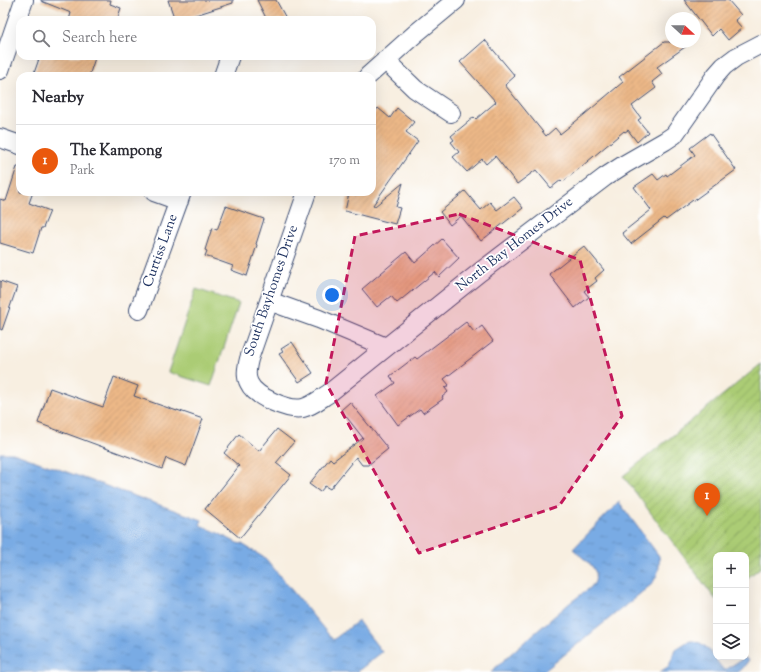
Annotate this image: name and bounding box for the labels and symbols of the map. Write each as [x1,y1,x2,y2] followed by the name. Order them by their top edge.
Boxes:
[665,12,701,48] north arrow
[452,193,578,297] street label: North Bay Homes Drive
[138,212,184,290] street label: Curtiss Lane
[240,223,304,359] street label: South Bayhomes Drive
[322,285,342,305] your location
[694,483,720,516] pin: 1

